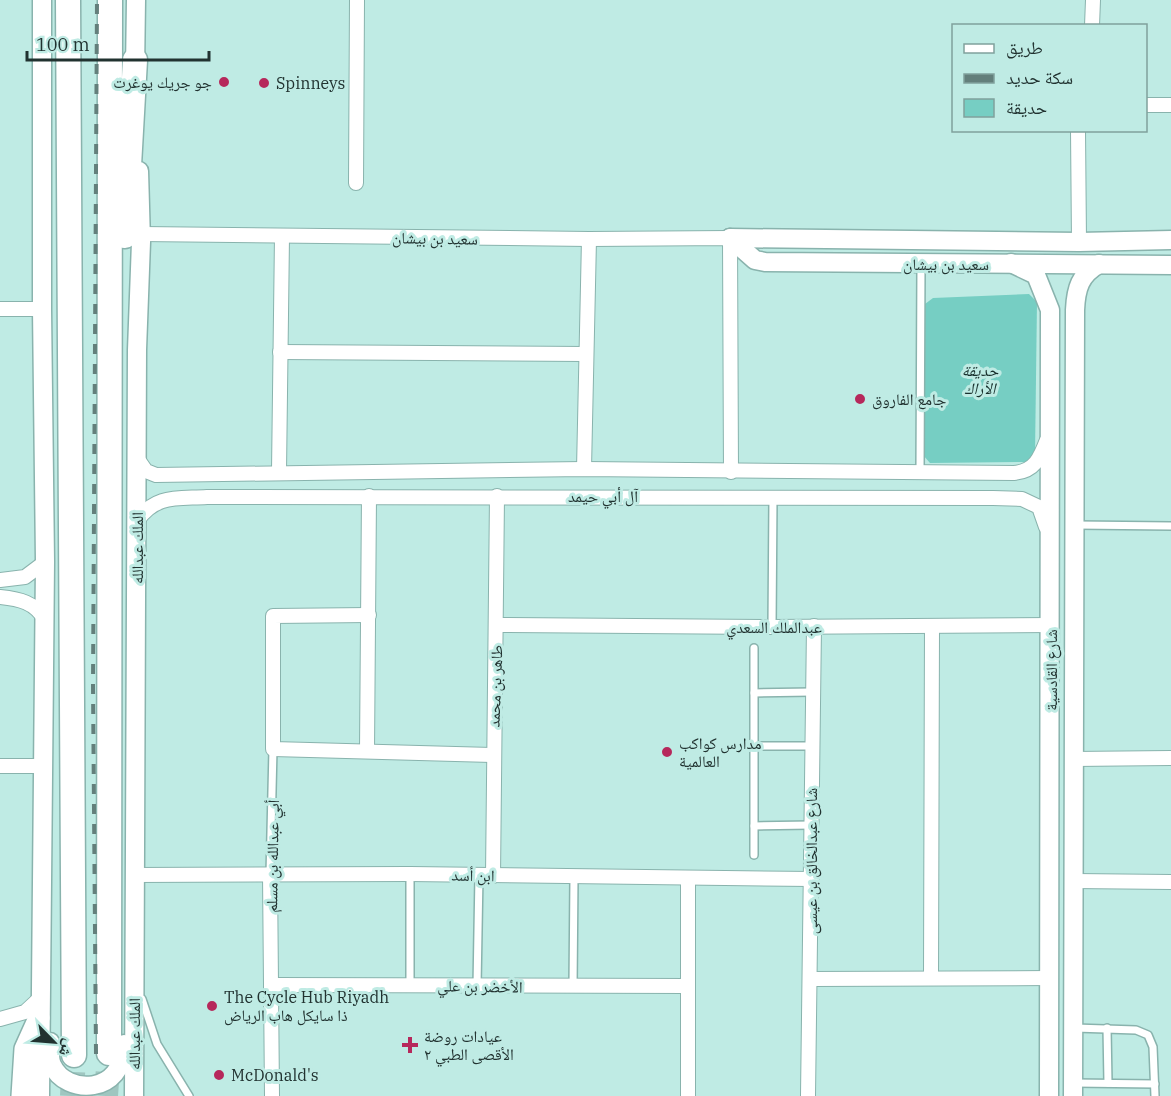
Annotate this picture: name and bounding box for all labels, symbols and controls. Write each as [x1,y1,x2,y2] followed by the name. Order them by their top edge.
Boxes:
[27,24,208,62] scale bar
[952,24,1147,132] legend
[36,33,90,56] text: 100 m
[1006,36,1043,59] text: طريق
[1006,66,1073,89] text: سكة حديد
[113,72,212,92] place label: جو جريك يوغرت
[276,73,345,93] place label: Spinneys
[217,75,231,89] marker: جو جريك يوغرت
[257,76,271,90] marker: Spinneys
[1006,96,1047,119] text: حديقة
[392,227,478,250] street label: سعيد بن بيشان
[903,254,989,275] street label: سعيد بن بيشان
[962,360,999,398] park label: حديقة الأراك
[872,389,946,410] place label: جامع الفاروق
[853,392,867,406] marker: جامع الفاروق
[568,486,639,509] street label: آل أبي حيمد
[127,512,147,584] street label: الملك عبدالله
[726,617,822,640] street label: عبدالملك السعدي
[1041,629,1062,711] street label: شارع القادسية
[484,644,507,728] street label: طاهر بن محمد
[679,733,761,771] place label: مدارس كواكب العالمية
[660,745,674,759] marker: مدارس كواكب العالمية
[801,788,822,934] street label: شارع عبدالخالق بن عيسى
[261,799,286,913] street label: أبي عبدالله بن مسلم
[451,865,495,886] street label: ابن أسد
[437,975,523,1000] street label: الأخضر بن علي
[224,987,389,1026] place label: The Cycle Hub Riyadh ذا سايكل هاب الرياض
[124,998,144,1070] street label: الملك عبدالله
[205,999,219,1013] marker: The Cycle Hub Riyadh ذا سايكل هاب الرياض
[24,1012,84,1072] north arrow
[424,1026,514,1067] place label: عيادات روضة الأقصى الطبي ٢
[55,1036,80,1060] text: ش
[401,1036,419,1054] marker: عيادات روضة الأقصى الطبي ٢
[231,1065,319,1085] place label: McDonald's
[212,1068,226,1082] marker: McDonald's

